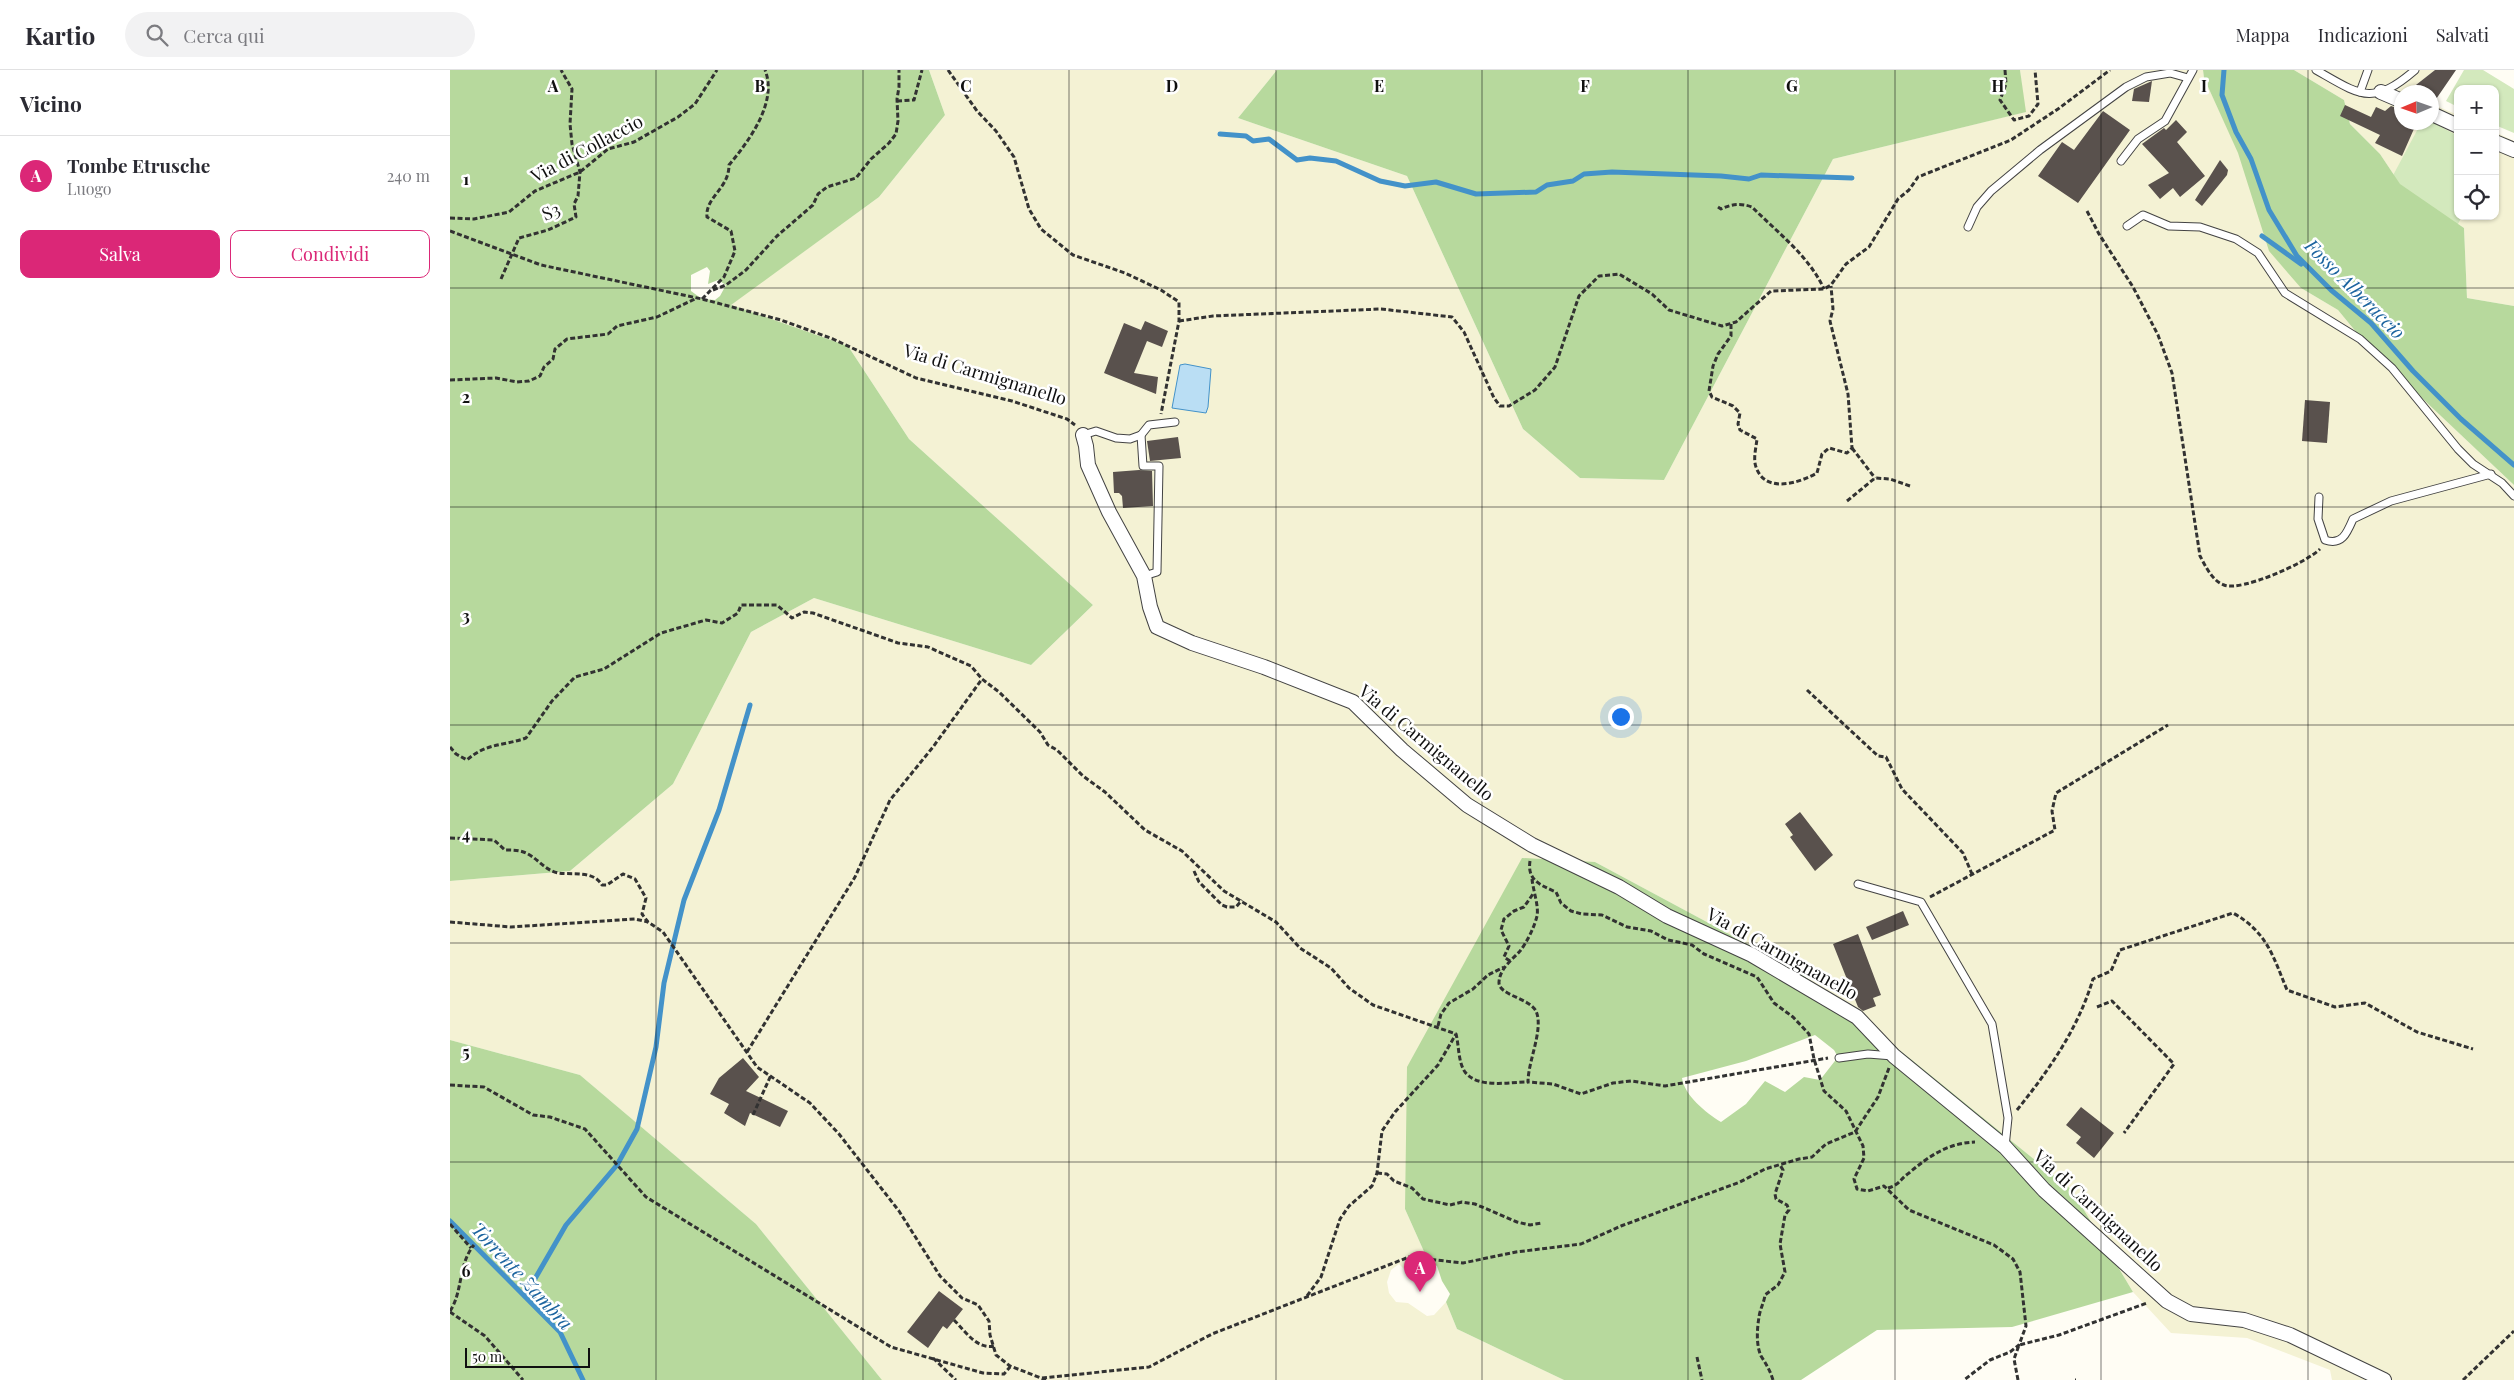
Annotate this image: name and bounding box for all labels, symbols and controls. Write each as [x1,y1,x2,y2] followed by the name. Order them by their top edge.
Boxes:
[125,12,475,57] search box
[25,19,95,51] text: Kartio
[143,21,171,49] icon: search
[183,22,265,48] text: Cerca qui
[2235,23,2290,47] text: Mappa
[2318,23,2408,47] text: Indicazioni
[2436,23,2489,47] text: Salvati
[547,75,559,96] text: A
[755,75,766,96] text: B
[960,75,972,96] text: C
[1166,75,1178,96] text: D
[1374,75,1384,96] text: E
[1580,75,1590,96] text: F
[1786,75,1798,96] text: G
[1992,75,2005,96] text: H
[2201,75,2207,96] text: I
[2394,85,2439,130] north arrow
[2454,85,2499,220] map controls
[2454,85,2499,130] button: +
[20,89,82,117] text: Vicino
[525,108,647,188] street label: Via di Collaccio
[2454,130,2499,175] button: −
[67,152,210,178] text: Tombe Etrusche
[31,165,41,186] text: A
[387,165,430,186] text: 240 m
[463,168,469,189] text: 1
[2454,175,2499,220] button: locate
[67,178,112,199] text: Luogo
[538,197,563,226] street label: S3
[20,230,220,278] button: Salva
[230,230,430,278] button: Condividi
[2299,232,2412,344] water label: Fosso Alberaccio
[900,338,1070,410] street label: Via di Carmignanello
[462,386,470,407] text: 2
[462,605,470,626] text: 3
[1353,678,1499,806] street label: Via di Carmignanello
[1608,704,1634,730] your location
[462,823,470,844] text: 4
[1702,901,1862,1005] street label: Via di Carmignanello
[462,1041,470,1062] text: 5
[2028,1143,2169,1277] street label: Via di Carmignanello
[466,1216,580,1335] water label: Torrente Zambra
[1404,1251,1436,1292] pin: A
[462,1260,471,1281] text: 6
[465,1345,590,1368] scale bar
[472,1347,502,1366] text: 50 m

